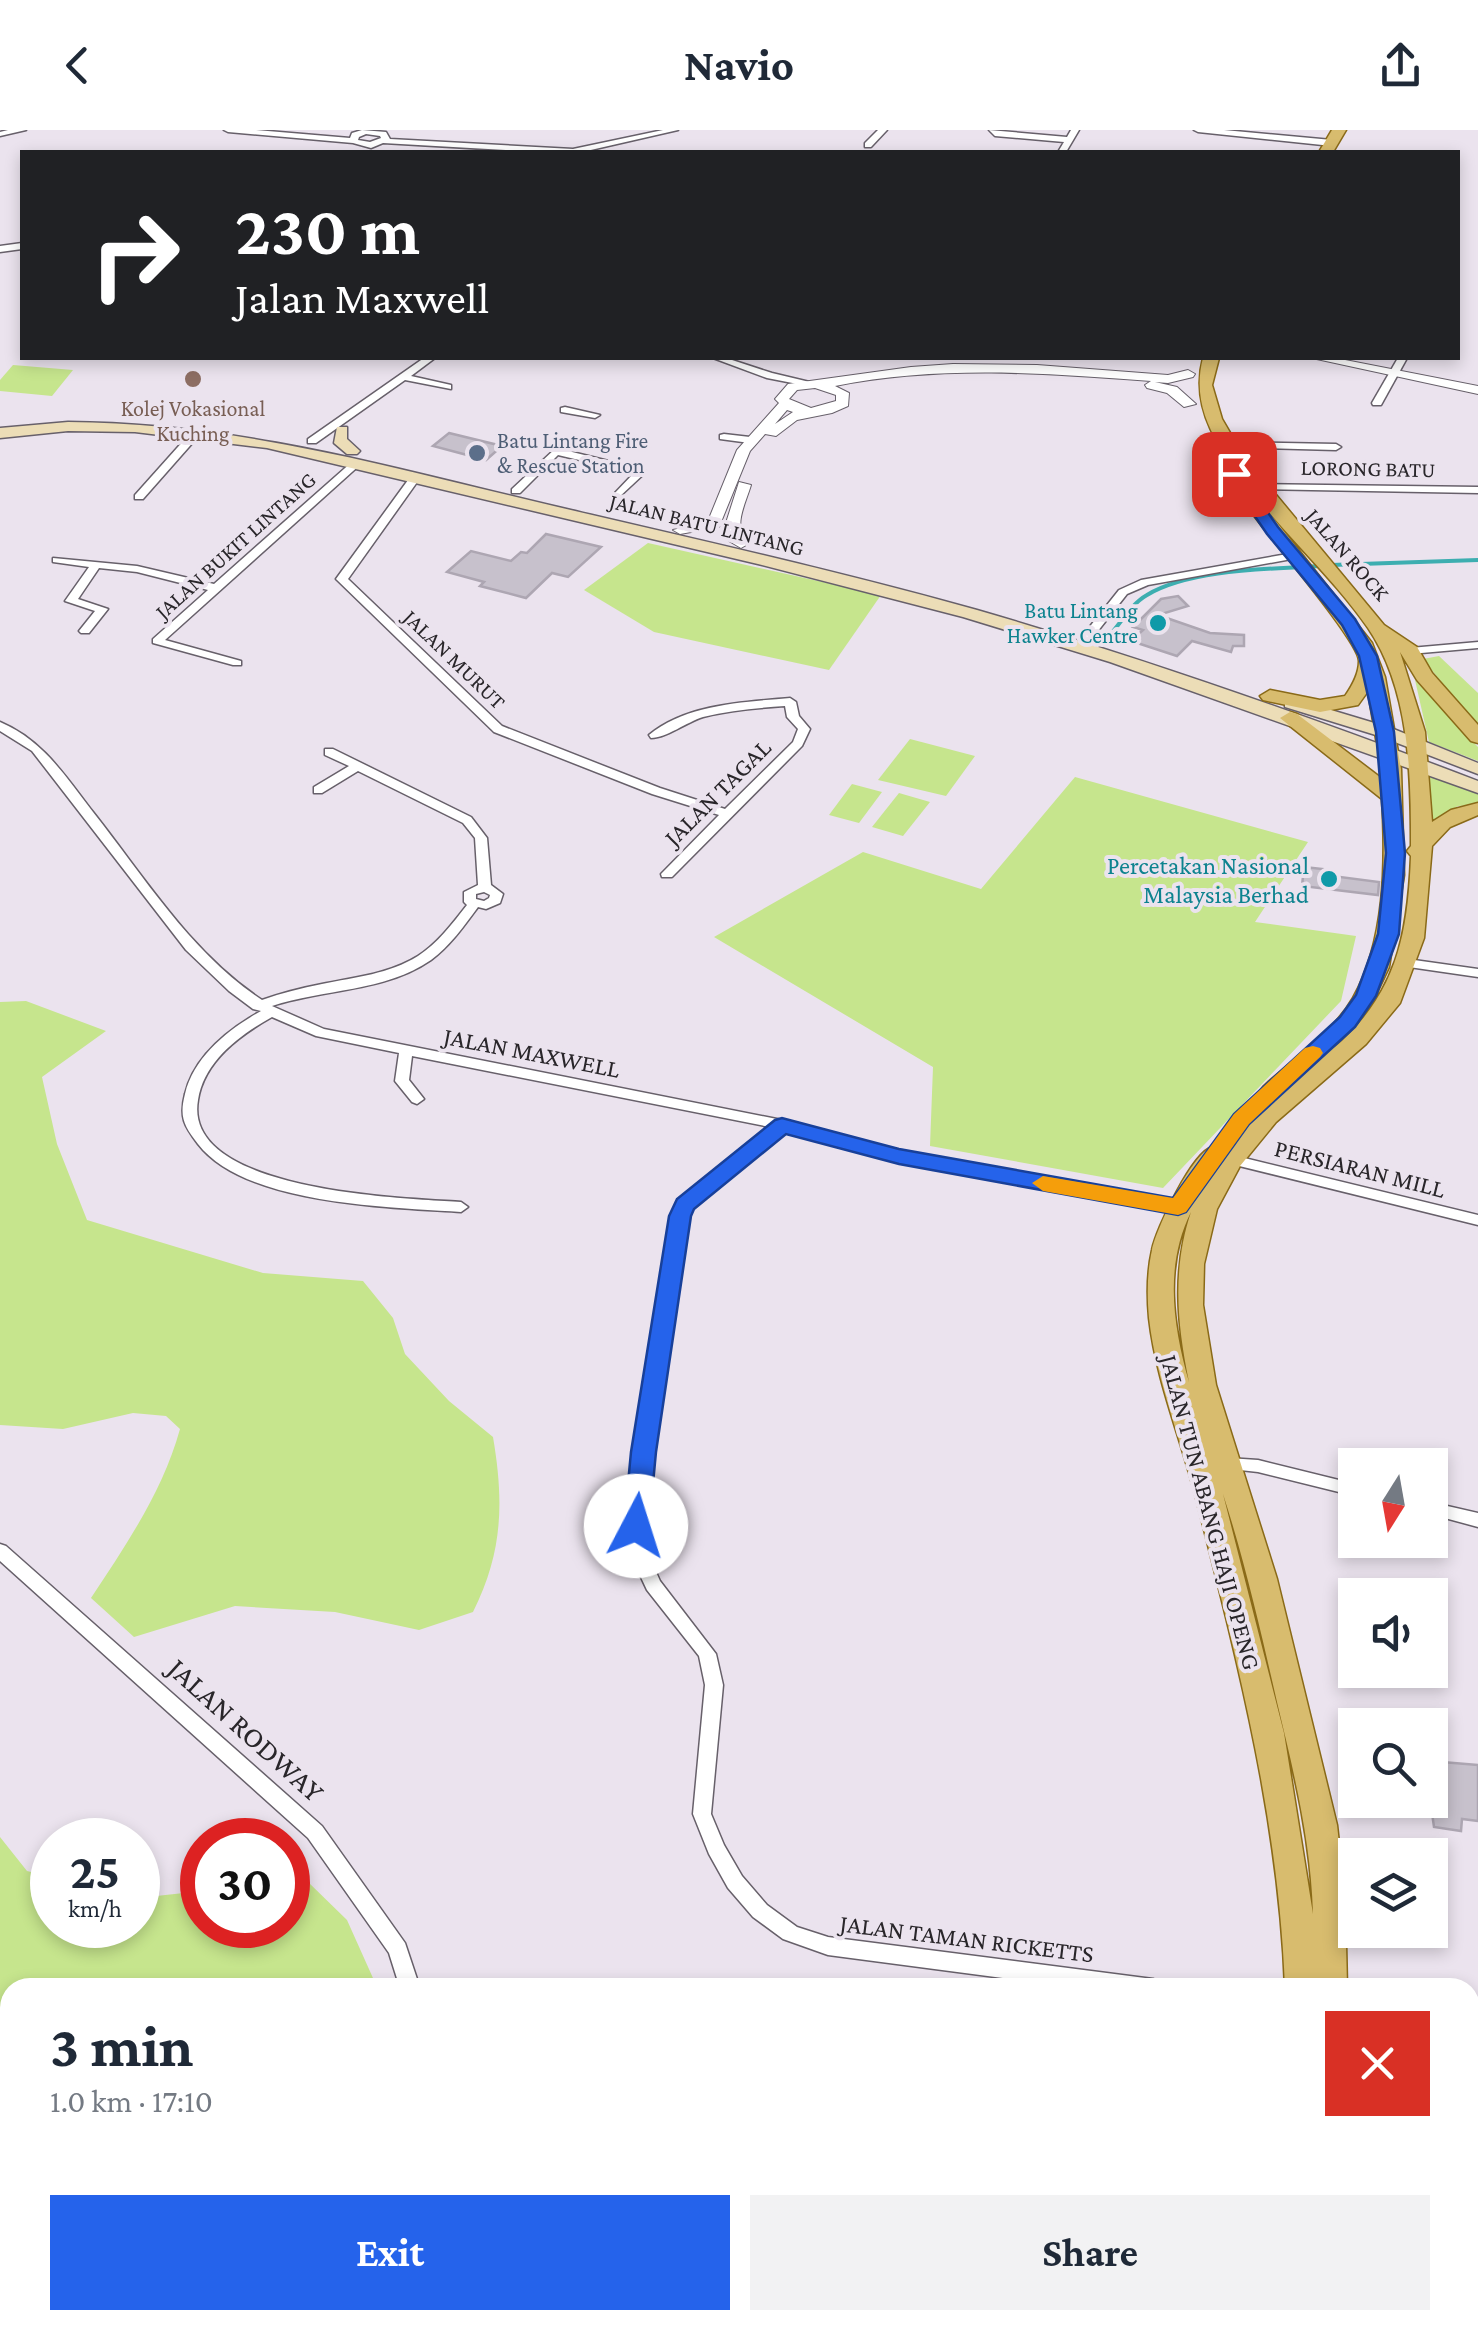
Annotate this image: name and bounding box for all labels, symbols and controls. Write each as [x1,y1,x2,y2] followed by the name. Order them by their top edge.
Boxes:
[50,38,105,93] icon: back
[1373,38,1428,93] icon: share
[684,40,794,90] text: Navio
[70,190,200,320] icon: right
[235,191,420,269] text: 230 m
[235,273,489,323] text: Jalan Maxwell
[182,368,204,390] marker: Kolej Vokasional Kuching
[121,396,265,446] place label: Kolej Vokasional Kuching
[497,428,648,478] place label: Batu Lintang Fire & Rescue Station
[1192,432,1277,517] pin
[466,442,488,464] marker: Batu Lintang Fire & Rescue Station
[1207,447,1262,502] icon: arrive
[1300,455,1436,482] street label: LORONG BATU
[149,467,321,625] street label: JALAN BUKIT LINTANG
[605,488,807,561] street label: JALAN BATU LINTANG
[1300,502,1395,606] street label: JALAN ROCK
[1007,598,1138,648] place label: Batu Lintang Hawker Centre
[397,603,511,714] street label: JALAN MURUT
[1147,612,1169,634] marker: Batu Lintang Hawker Centre
[657,733,777,853] street label: JALAN TAGAL
[1107,852,1309,909] place label: Percetakan Nasional Malaysia Berhad
[1318,868,1340,890] marker: Percetakan Nasional Malaysia Berhad
[439,1022,623,1084] street label: JALAN MAXWELL
[1272,1134,1449,1203] street label: PERSIARAN MILL
[1154,1350,1266,1673] street label: JALAN TUN ABANG HAJI OPENG
[1338,1448,1448,1558] north arrow
[1338,1448,1448,1948] map controls
[584,1474,688,1578] position arrow
[1338,1578,1448,1688] button: sound
[160,1649,331,1808] street label: JALAN RODWAY
[1338,1708,1448,1818] button: search
[180,1818,310,1948] speed limit sign: 30
[1338,1838,1448,1948] button: layers
[70,1843,120,1899] text: 25
[68,1895,122,1922] text: km/h
[836,1909,1095,1968] street label: JALAN TAMAN RICKETTS
[1325,2011,1430,2116] button: close
[50,2012,194,2079] text: 3 min
[50,2083,213,2119] text: 1.0 km · 17:10
[50,2195,730,2310] button: Exit
[750,2195,1430,2310] button: Share

